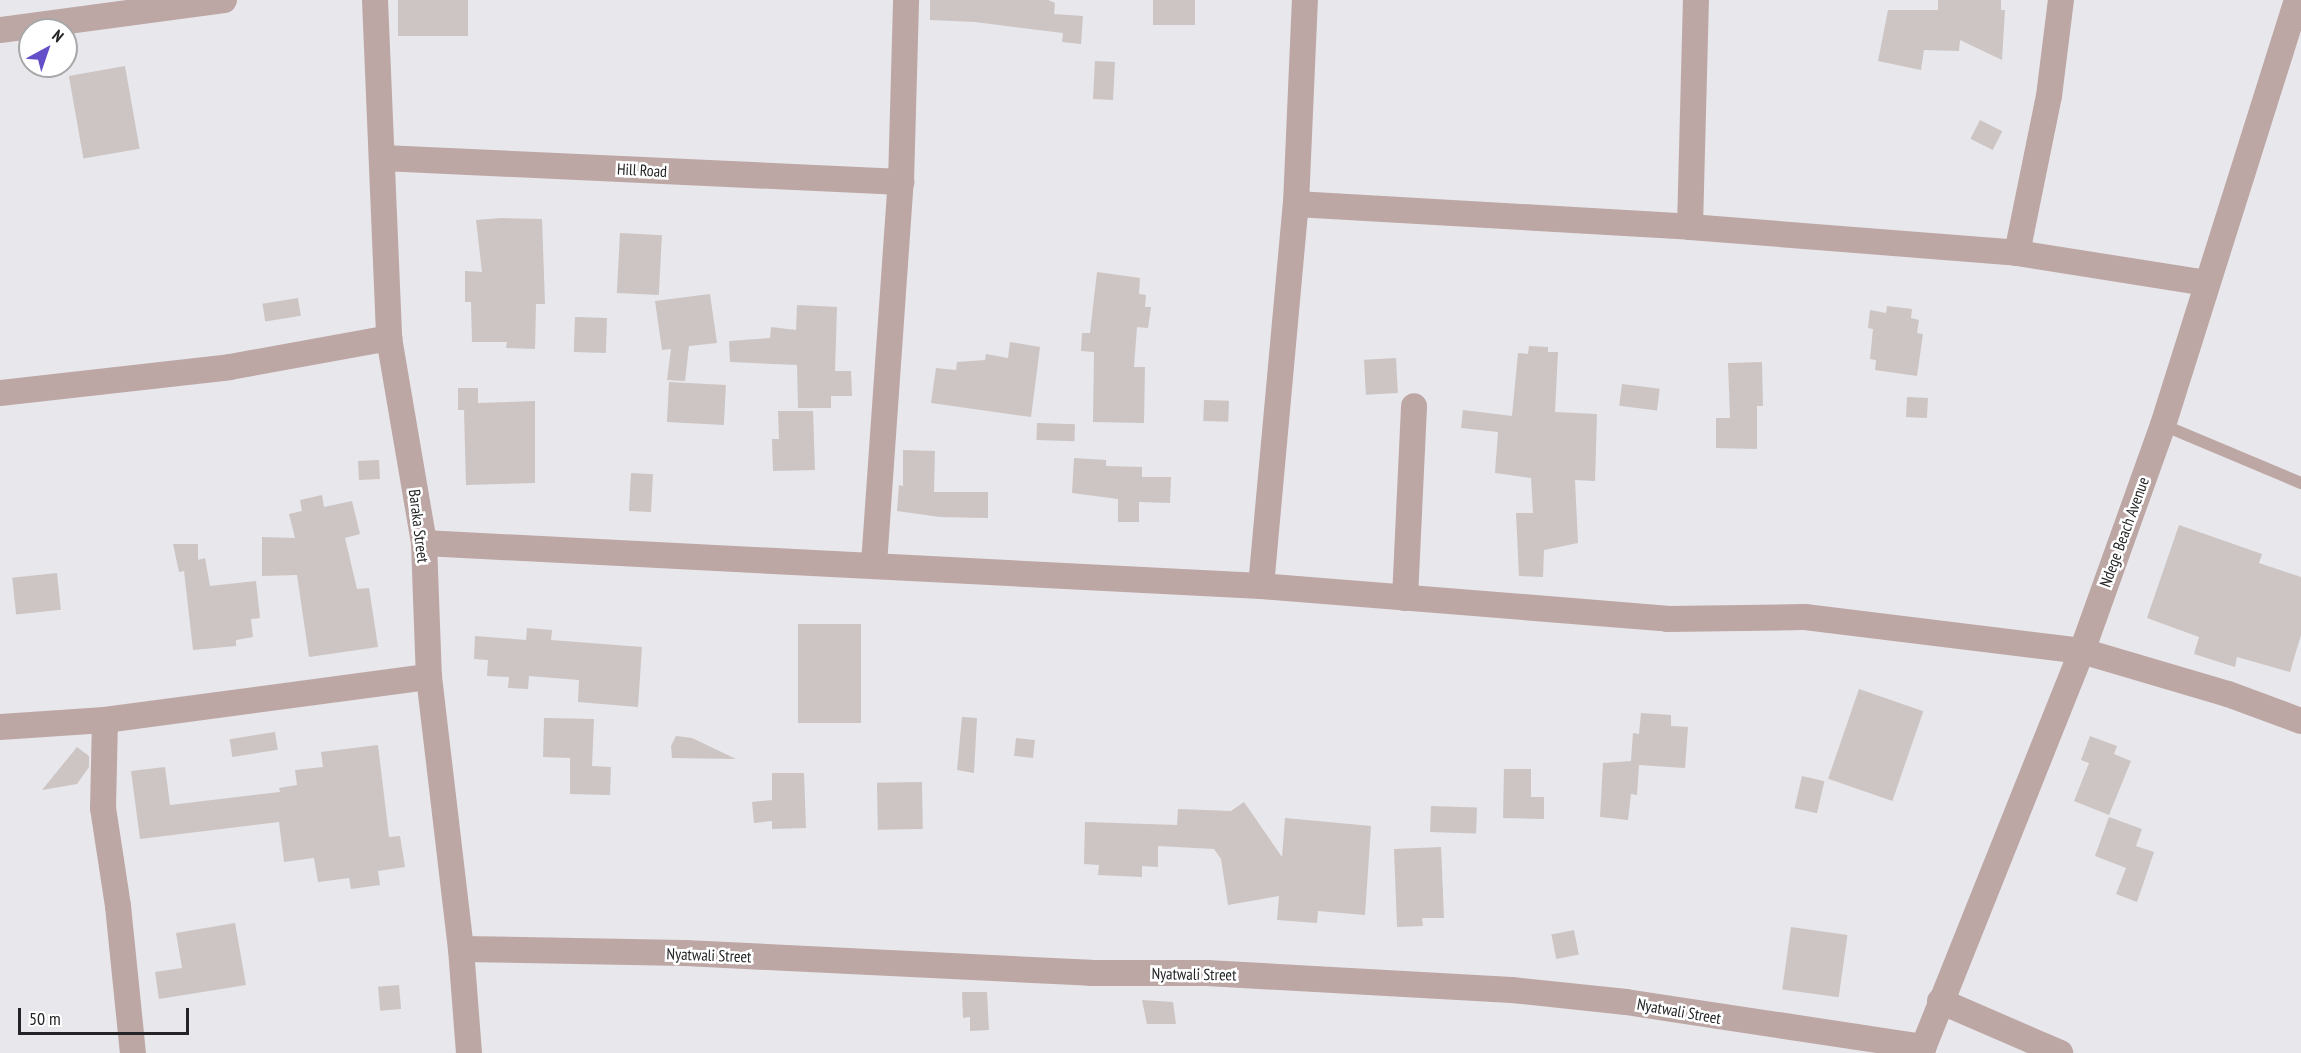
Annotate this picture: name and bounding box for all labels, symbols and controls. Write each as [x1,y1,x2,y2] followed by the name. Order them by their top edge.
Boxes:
[18,18,78,78] north arrow
[49,25,68,46] text: N
[616,159,668,181] street label: Hill Road
[2095,474,2153,590] street label: Ndege Beach Avenue
[405,488,433,564] street label: Baraka Street
[666,944,752,966] street label: Nyatwali Street
[1151,964,1237,984] street label: Nyatwali Street
[1635,994,1723,1028] street label: Nyatwali Street
[21,996,192,1034] scale bar
[29,1007,61,1030] text: 50 m

